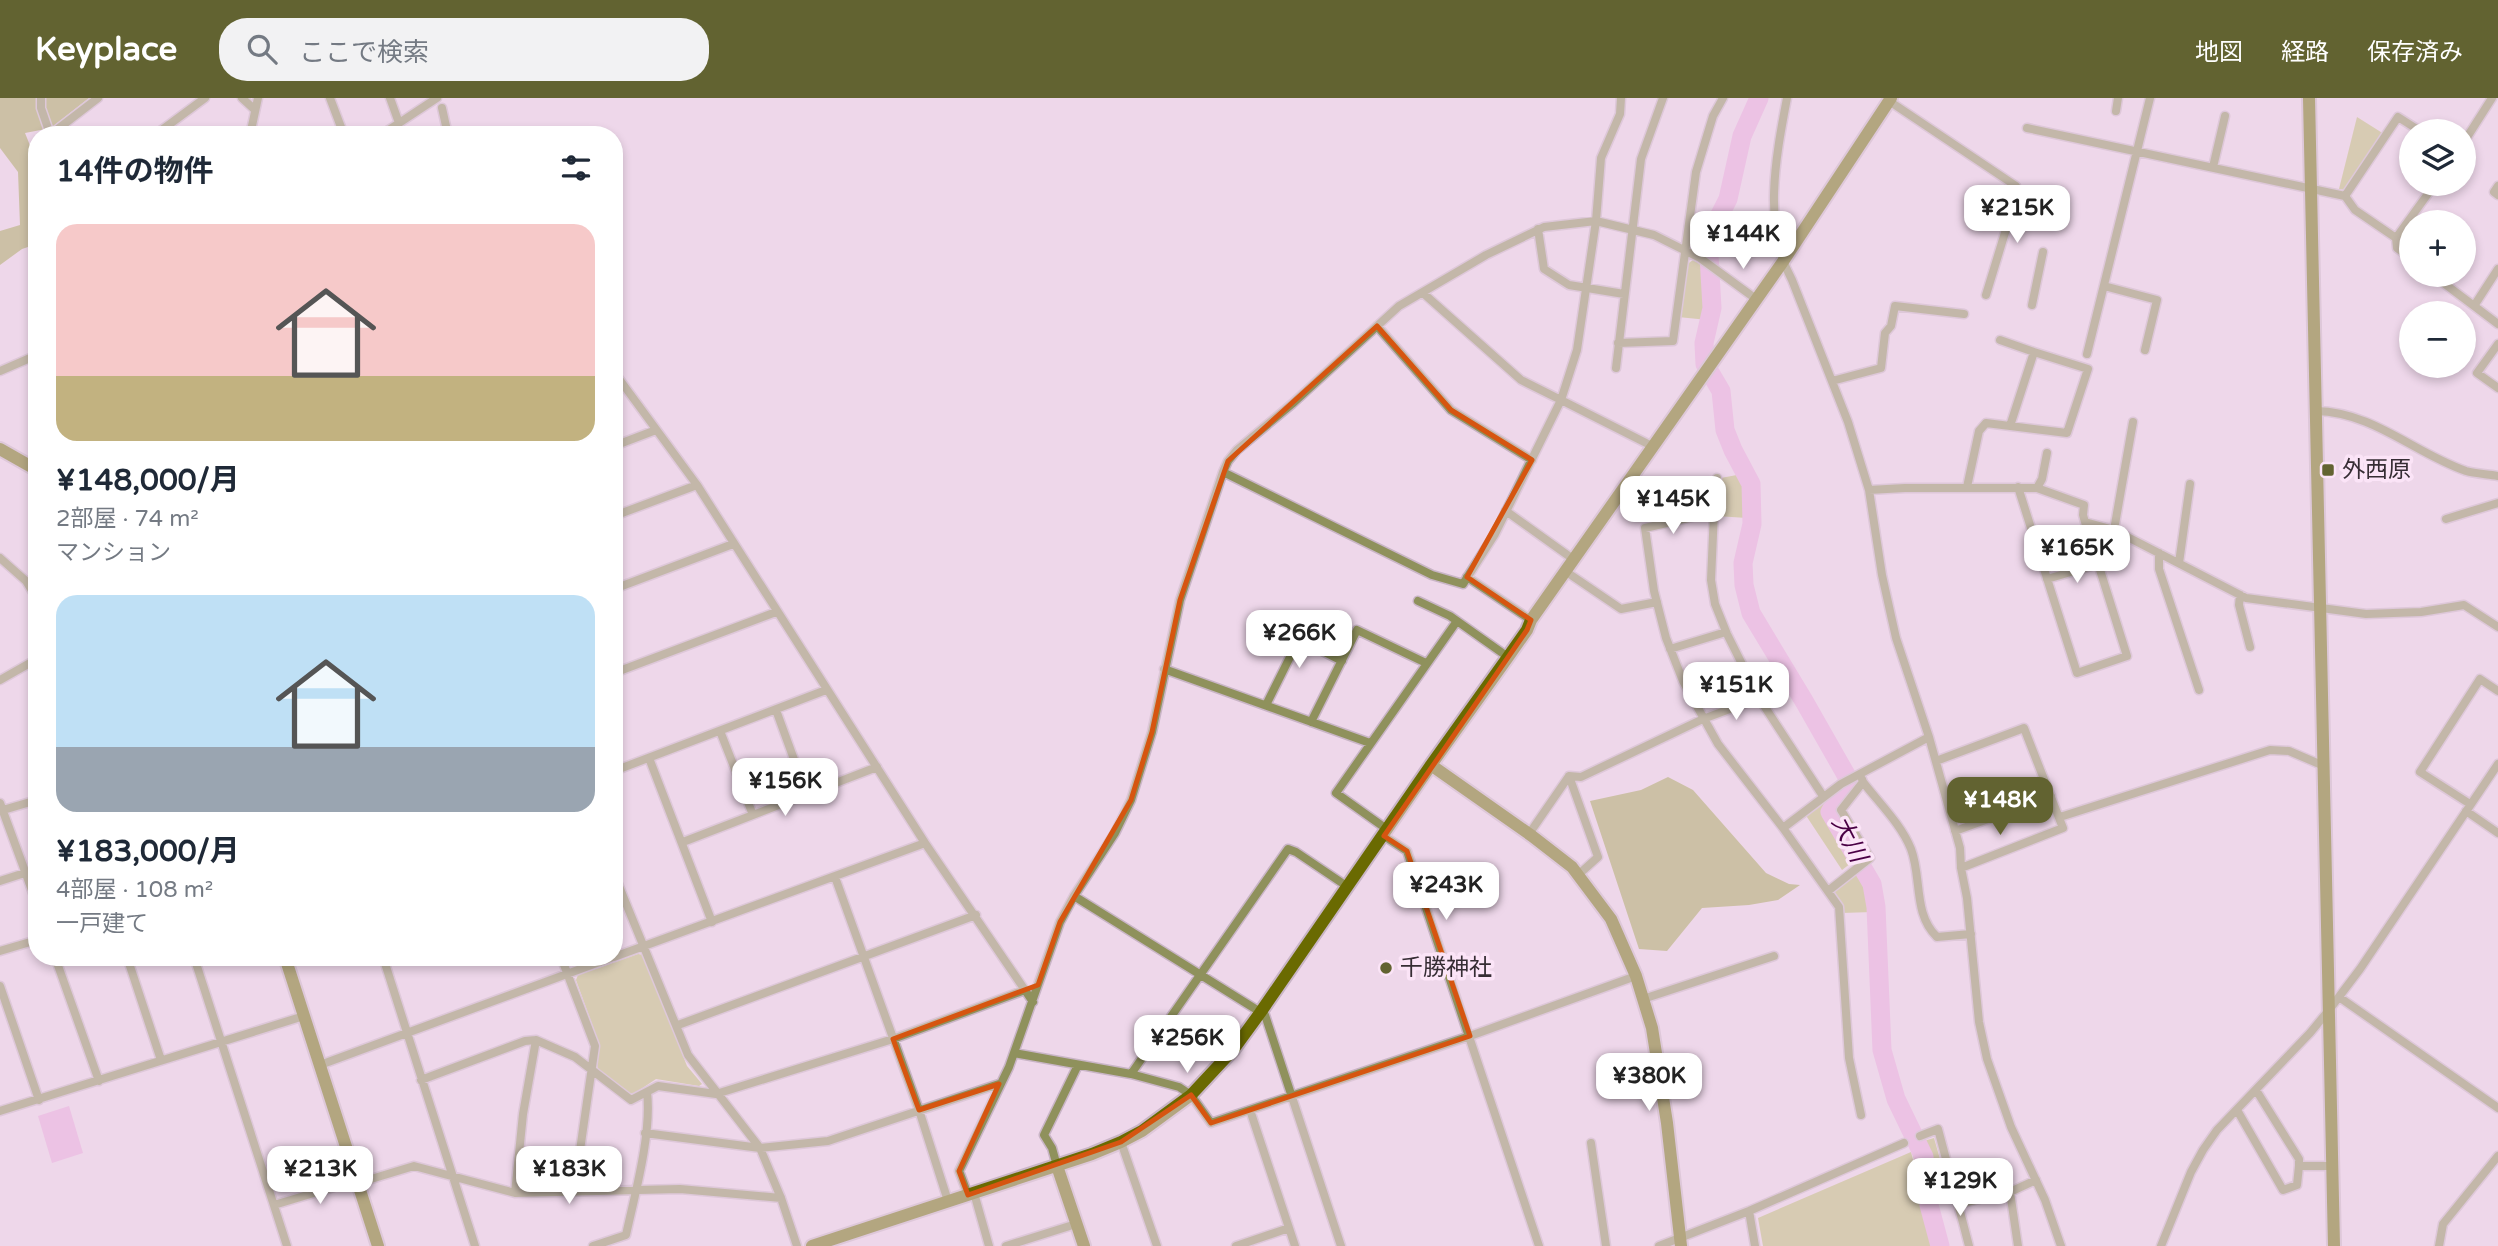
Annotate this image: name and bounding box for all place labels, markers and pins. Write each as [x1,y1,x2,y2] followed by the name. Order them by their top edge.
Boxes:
[1968,186,2066,245] pin: ¥215K
[1694,212,1792,271] pin: ¥144K
[2342,456,2411,484] place label: 外西原
[2320,462,2336,478] marker: 外西原
[1624,476,1722,536] pin: ¥145K
[2028,526,2126,585] pin: ¥165K
[1250,610,1348,670] pin: ¥266K
[1687,662,1785,722] pin: ¥151K
[736,758,834,818] pin: ¥156K
[1951,778,2049,837] pin: ¥148K
[1397,862,1495,922] pin: ¥243K
[1400,954,1492,982] place label: 千勝神社
[1378,960,1394,976] marker: 千勝神社
[1138,1016,1236,1075] pin: ¥256K
[1600,1054,1698,1113] pin: ¥380K
[271,1146,369,1206] pin: ¥213K
[520,1146,618,1206] pin: ¥183K
[1911,1158,2009,1218] pin: ¥129K

